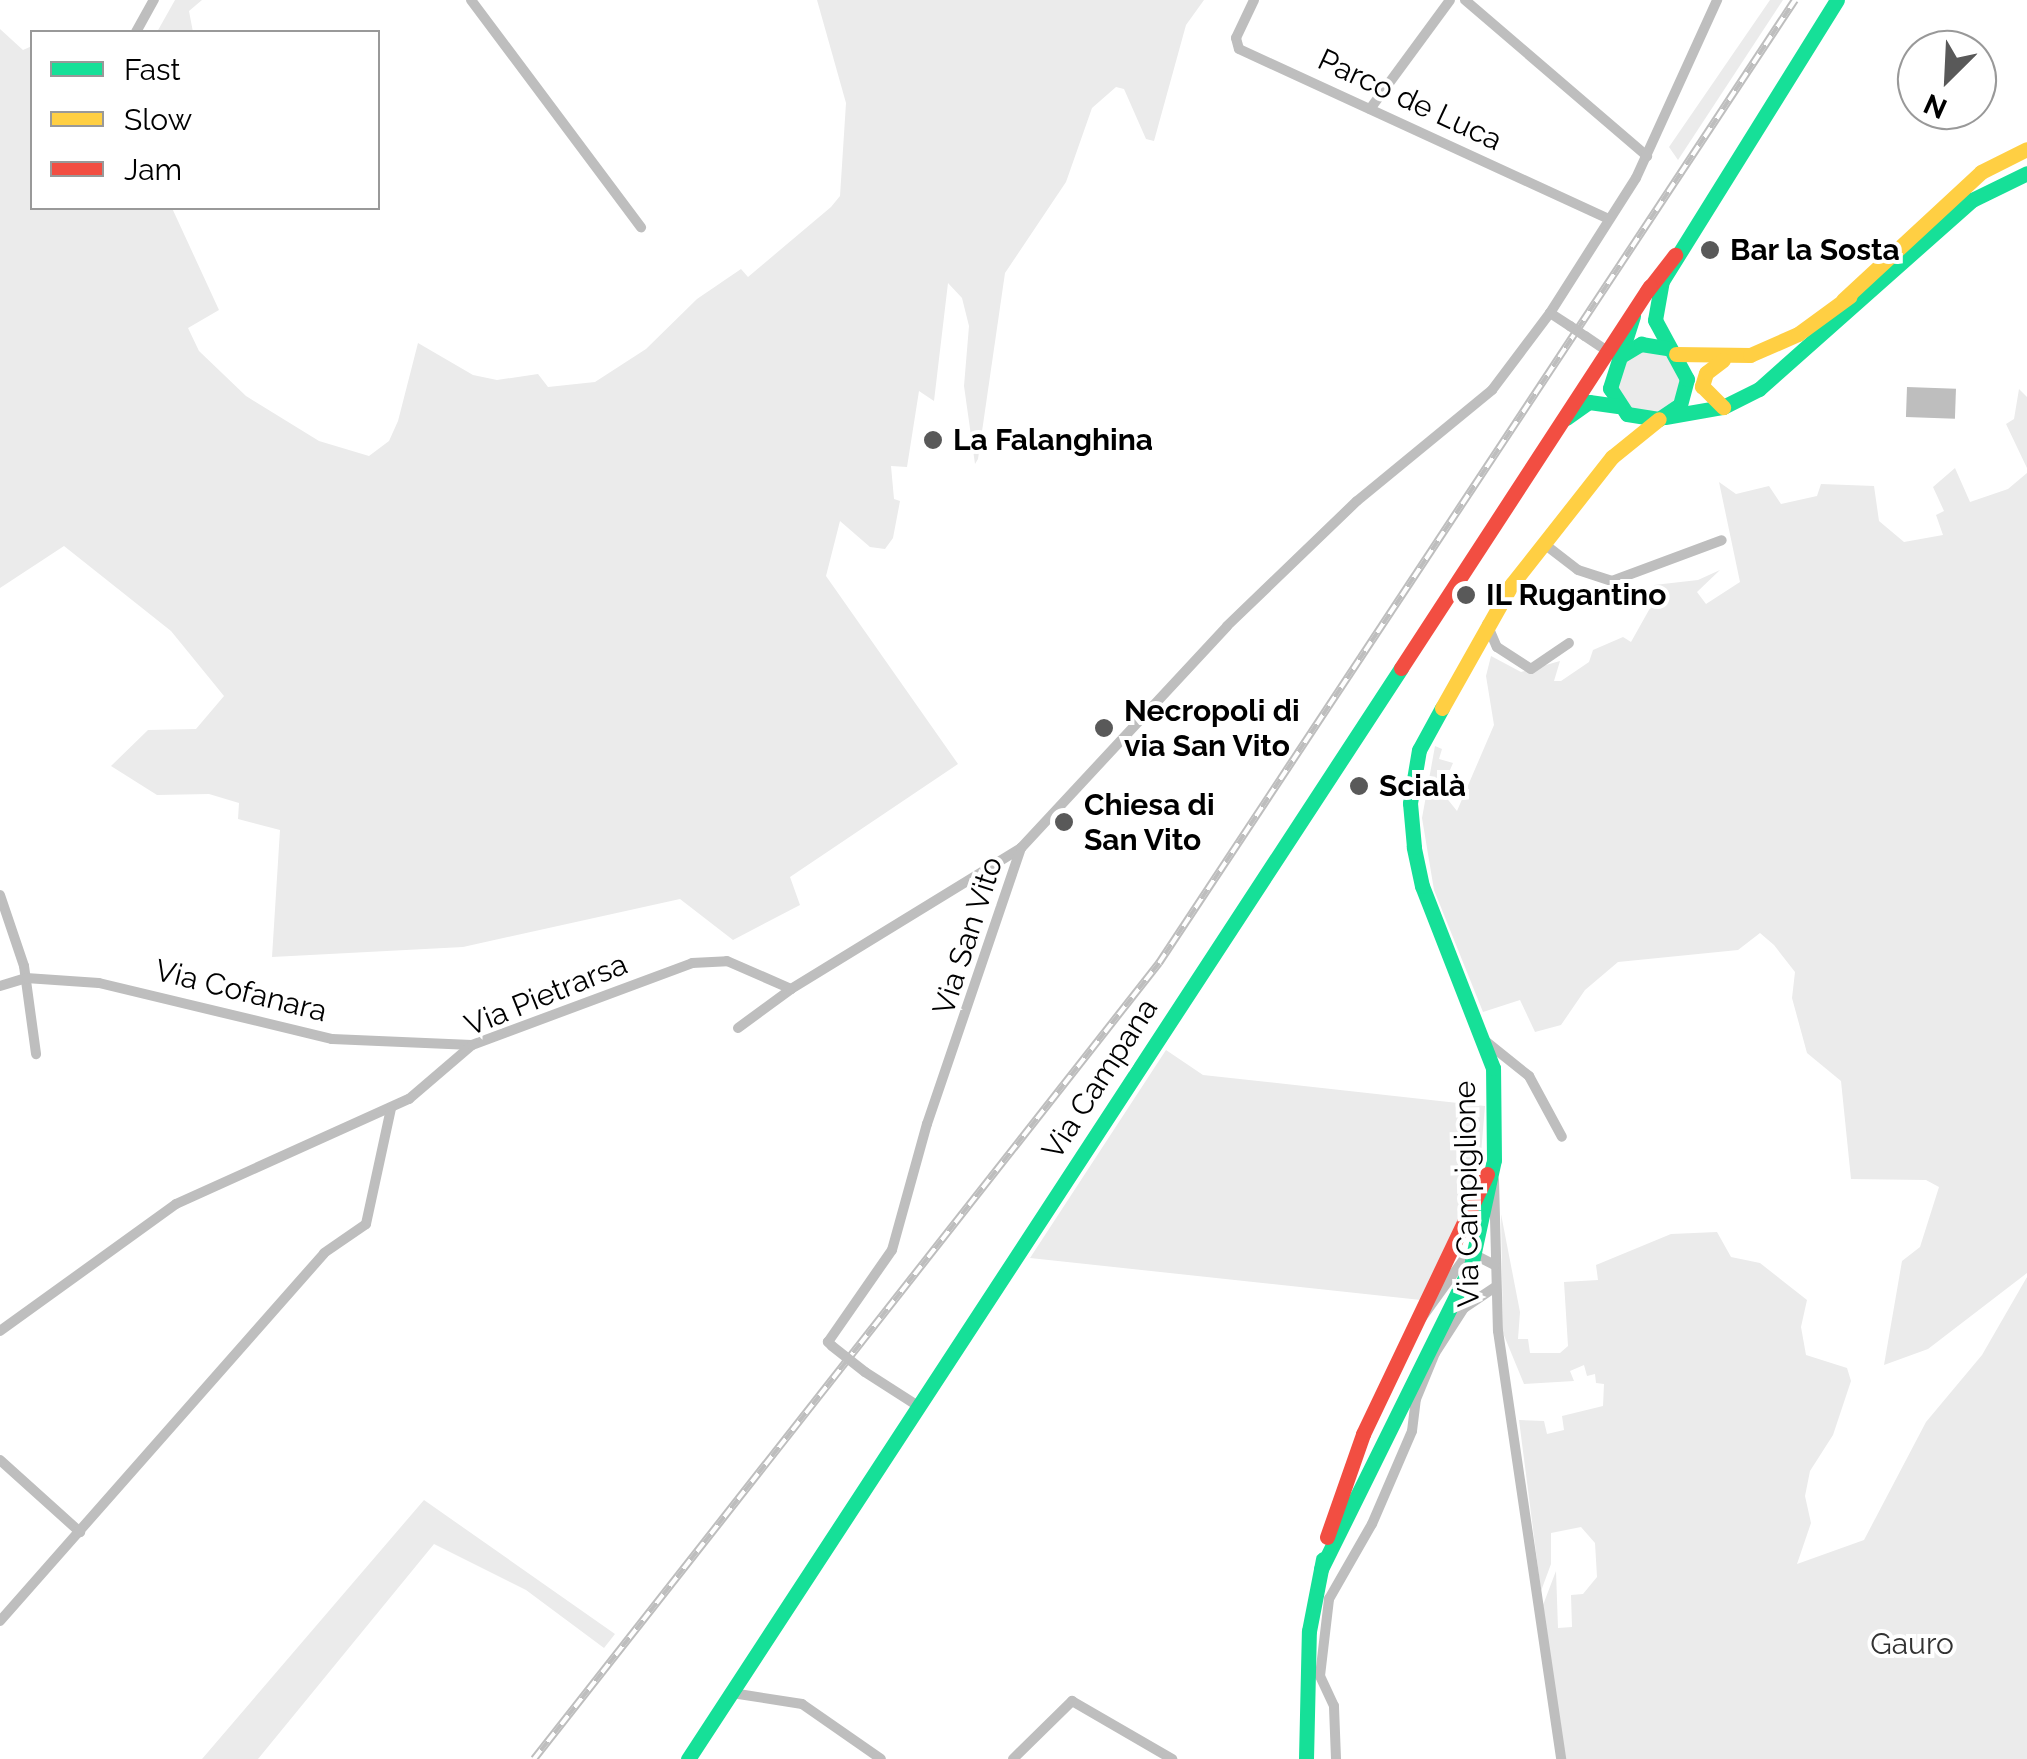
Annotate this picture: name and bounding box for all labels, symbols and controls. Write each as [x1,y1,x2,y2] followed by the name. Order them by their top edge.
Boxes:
[30,30,380,210] legend
[1897,30,1997,130] north arrow
[1312,42,1508,158] street label: Parco de Luca
[124,52,181,87] text: Fast
[1919,87,1952,125] text: N
[124,102,192,137] text: Slow
[124,152,182,187] text: Jam
[1730,232,1900,268] place label: Bar la Sosta
[1699,239,1721,261] marker: Bar la Sosta
[953,422,1153,458] place label: La Falanghina
[922,429,944,451] marker: La Falanghina
[1486,577,1667,613] place label: IL Rugantino
[1455,584,1477,606] marker: IL Rugantino
[1124,693,1300,764] place label: Necropoli di via San Vito
[1093,717,1115,739] marker: Necropoli di via San Vito
[1379,768,1466,804] place label: Scialà
[1348,775,1370,797] marker: Scialà
[1084,787,1215,858] place label: Chiesa di San Vito
[1053,811,1075,833] marker: Chiesa di San Vito
[925,852,1011,1020] street label: Via San Vito
[460,946,632,1044] street label: Via Pietrarsa
[151,952,331,1030] street label: Via Cofanara
[1035,992,1165,1166] street label: Via Campana
[1447,1080,1487,1308] street label: Via Campiglione
[1870,1626,1954,1662] park label: Gauro

